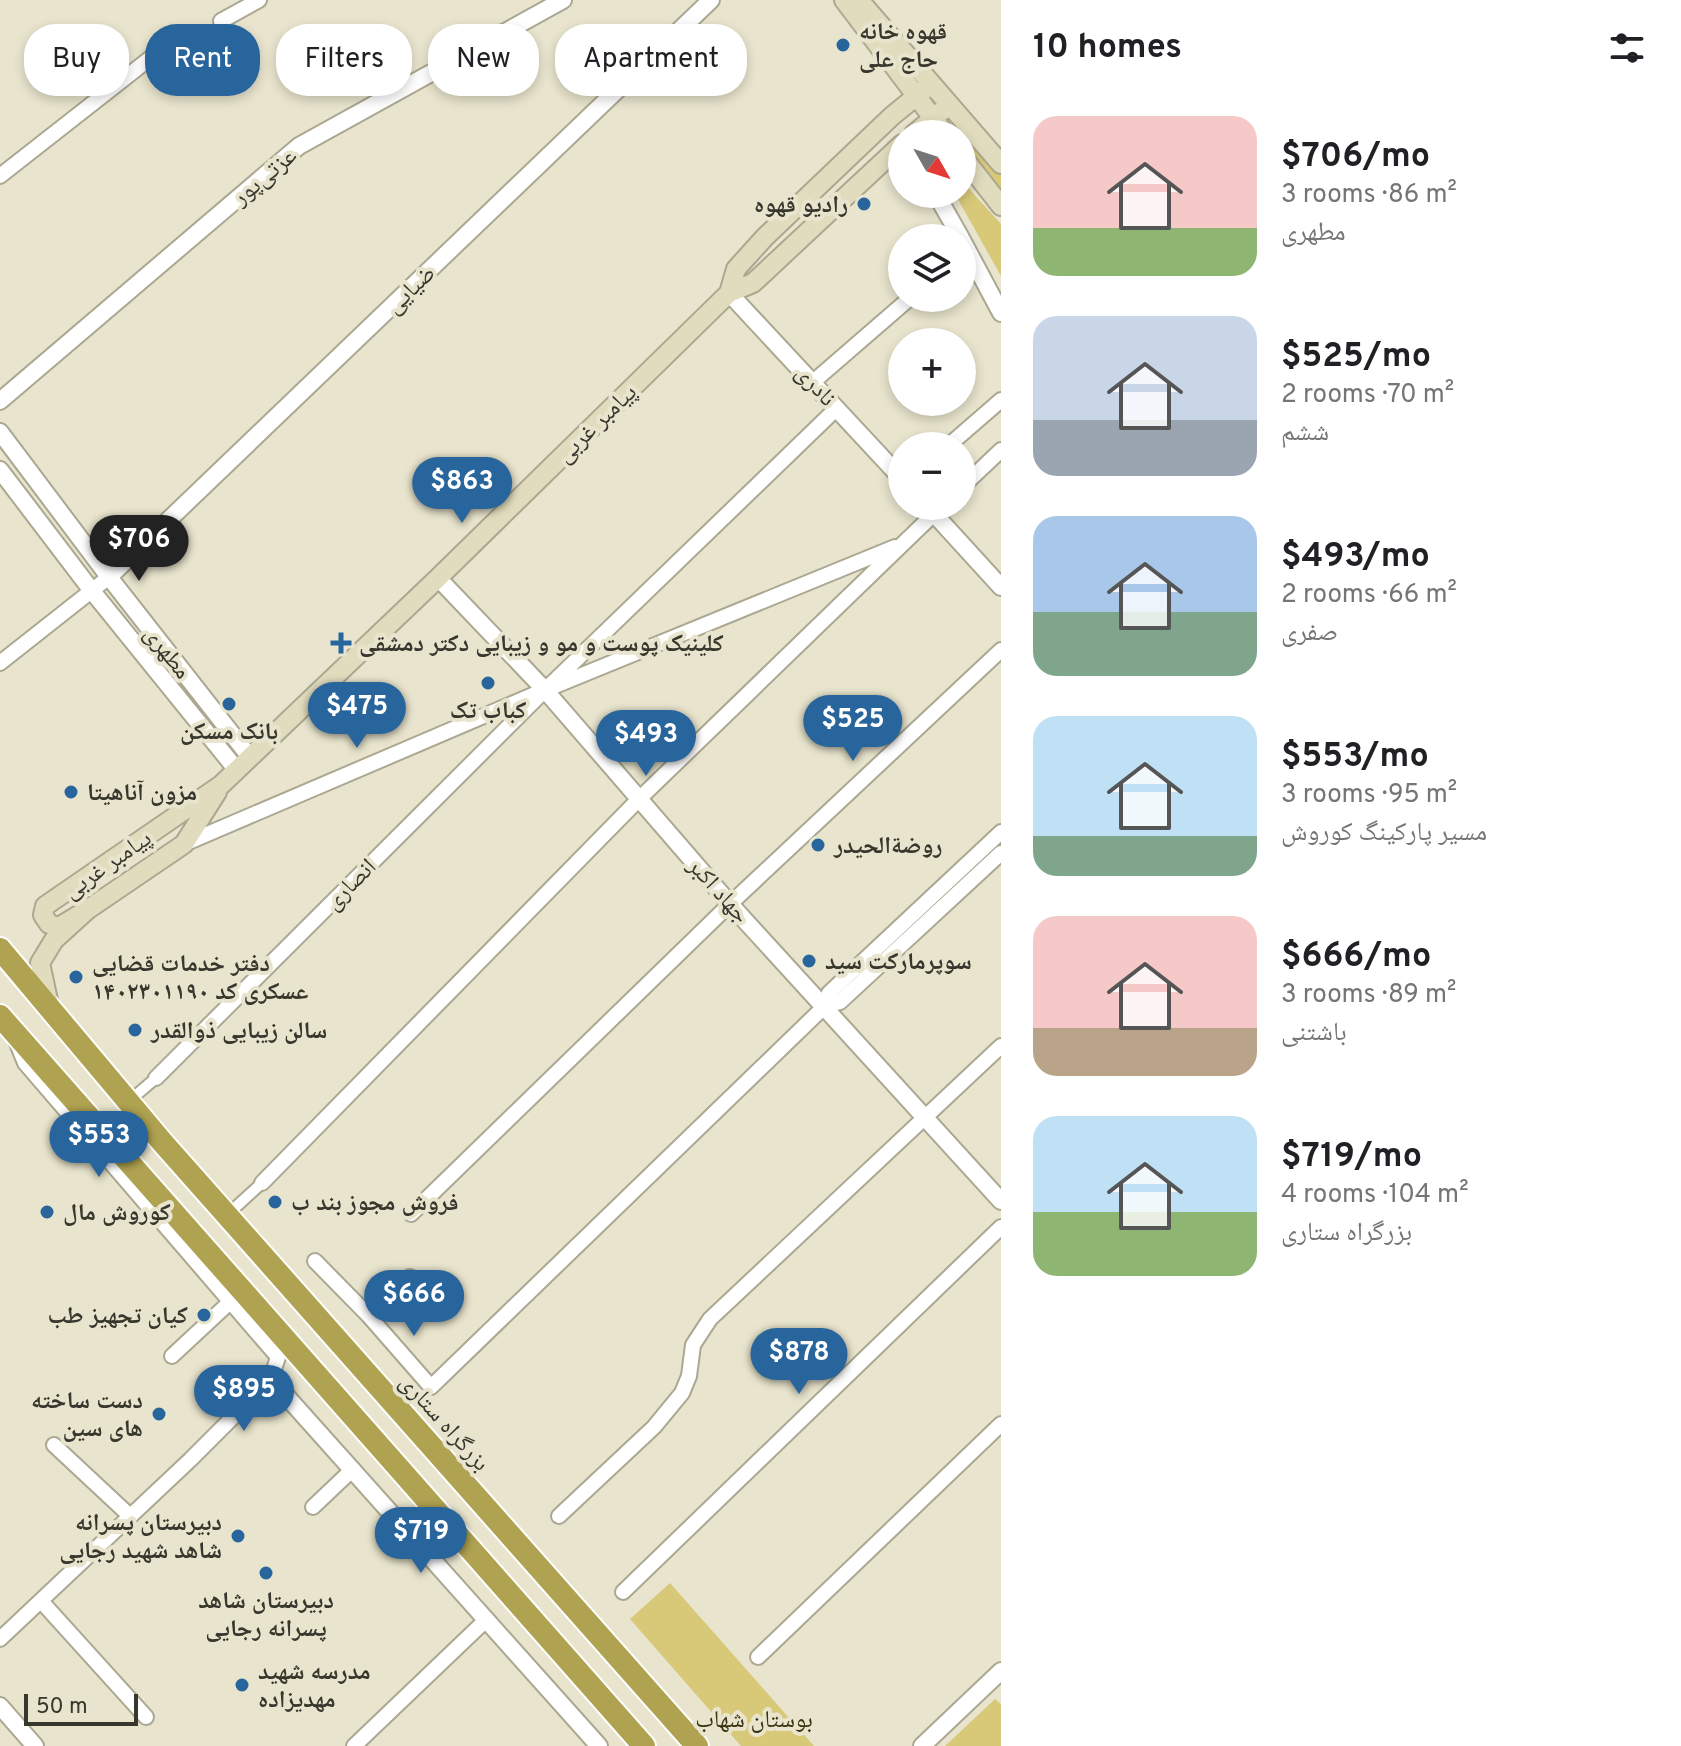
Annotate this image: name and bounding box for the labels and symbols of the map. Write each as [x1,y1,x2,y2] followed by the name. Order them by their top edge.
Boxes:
[859,18,947,76] place label: قهوه خانه حاج علی
[834,36,852,54] marker: قهوه خانه حاج علی
[888,120,976,208] north arrow
[226,142,304,214] street label: عزتی‌پور
[754,191,848,221] place label: رادیو قهوه
[855,195,873,213] marker: رادیو قهوه
[380,259,443,321] street label: ضیایی
[788,359,841,414] street label: نادری
[551,379,644,470] street label: پیامبر غربی
[415,457,509,525] pin: $863
[92,515,186,583] pin: $706
[136,620,197,686] street label: مطهری
[359,630,724,660] place label: کلینیک پوست و مو و زیبایی دکتر دمشقی
[330,632,352,654] marker: کلینیک پوست و مو و زیبایی دکتر دمشقی
[479,674,497,692] marker: کباب تک
[310,682,404,750] pin: $475
[220,695,238,713] marker: بانک مسکن
[806,695,900,763] pin: $525
[450,697,527,727] place label: کباب تک
[599,710,693,778] pin: $493
[180,718,278,748] place label: بانک مسکن
[87,779,197,809] place label: مزون آناهیتا
[62,783,80,801] marker: مزون آناهیتا
[58,824,158,907] street label: پیامبر غربی
[833,832,942,862] place label: روضةالحیدر
[809,836,827,854] marker: روضةالحیدر
[679,851,755,931] street label: جهاد اکبر
[319,853,384,918] street label: انصاری
[825,948,972,978] place label: سوپرمارکت سید
[92,950,309,1008] place label: دفتر خدمات قضایی عسکری کد ۱۴۰۲۳۰۱۱۹۰
[800,952,818,970] marker: سوپرمارکت سید
[67,968,85,986] marker: دفتر خدمات قضایی عسکری کد ۱۴۰۲۳۰۱۱۹۰
[150,1017,327,1047] place label: سالن زیبایی ذوالقدر
[126,1021,144,1039] marker: سالن زیبایی ذوالقدر
[52,1111,146,1179] pin: $553
[291,1189,459,1219] place label: فروش مجوز بند ب
[266,1193,284,1211] marker: فروش مجوز بند ب
[63,1199,171,1229] place label: کوروش مال
[38,1203,56,1221] marker: کوروش مال
[367,1270,461,1338] pin: $666
[47,1302,188,1332] place label: کیان تجهیز طب
[195,1306,213,1324] marker: کیان تجهیز طب
[752,1328,846,1396] pin: $878
[197,1365,291,1433] pin: $895
[392,1368,495,1478] street label: بزرگراه ستاری
[31,1387,143,1445] place label: دست ساخته های سین
[150,1405,168,1423] marker: دست ساخته های سین
[374,1507,468,1575] pin: $719
[59,1509,222,1567] place label: دبیرستان پسرانه شاهد شهید رجایی
[229,1527,247,1545] marker: دبیرستان پسرانه شاهد شهید رجایی
[257,1564,275,1582] marker: دبیرستان شاهد پسرانه رجایی
[198,1587,334,1645] place label: دبیرستان شاهد پسرانه رجایی
[258,1658,371,1716] place label: مدرسه شهيد مهديزاده
[233,1676,251,1694] marker: مدرسه شهيد مهديزاده
[24,1690,138,1726] scale bar
[695,1706,813,1736] park label: بوستان شهاب

